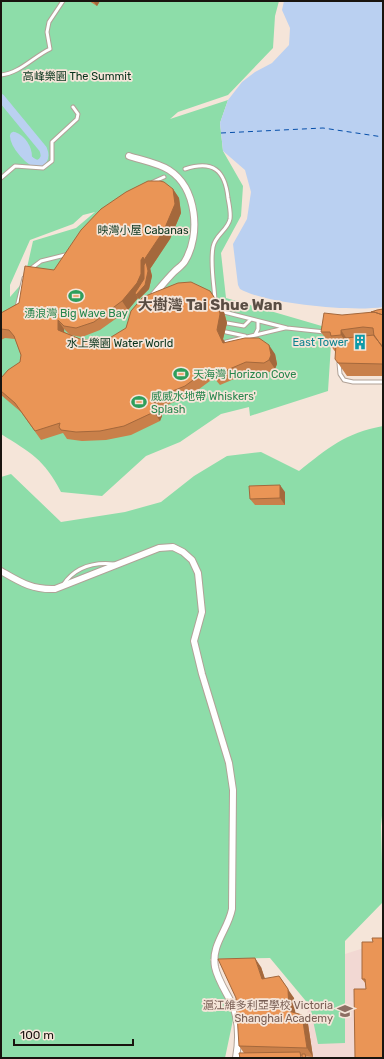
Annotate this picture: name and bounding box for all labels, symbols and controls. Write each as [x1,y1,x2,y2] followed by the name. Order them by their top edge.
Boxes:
[23,70,132,83] park label: 高峰樂園 The Summit
[97,224,189,237] park label: 映灣小屋 Cabanas
[67,287,85,305] sports icon: 湧浪灣 Big Wave Bay
[138,296,282,314] district label: 大樹灣 Tai Shue Wan
[24,307,128,320] place label: 湧浪灣 Big Wave Bay
[351,333,369,351] building icon: East Tower
[292,336,349,349] place label: East Tower
[67,337,173,350] park label: 水上樂園 Water World
[172,365,190,383] sports icon: 天海灣 Horizon Cove
[193,368,296,381] place label: 天海灣 Horizon Cove
[151,390,256,416] place label: 威威水地帶 Whiskers' Splash
[130,393,148,411] sports icon: 威威水地帶 Whiskers' Splash
[203,999,333,1025] place label: 滬江維多利亞學校 Victoria Shanghai Academy
[336,1002,354,1020] school or university icon: 滬江維多利亞學校 Victoria Shanghai Academy
[14,1021,133,1047] scale bar
[20,1028,54,1042] text: 100 m

